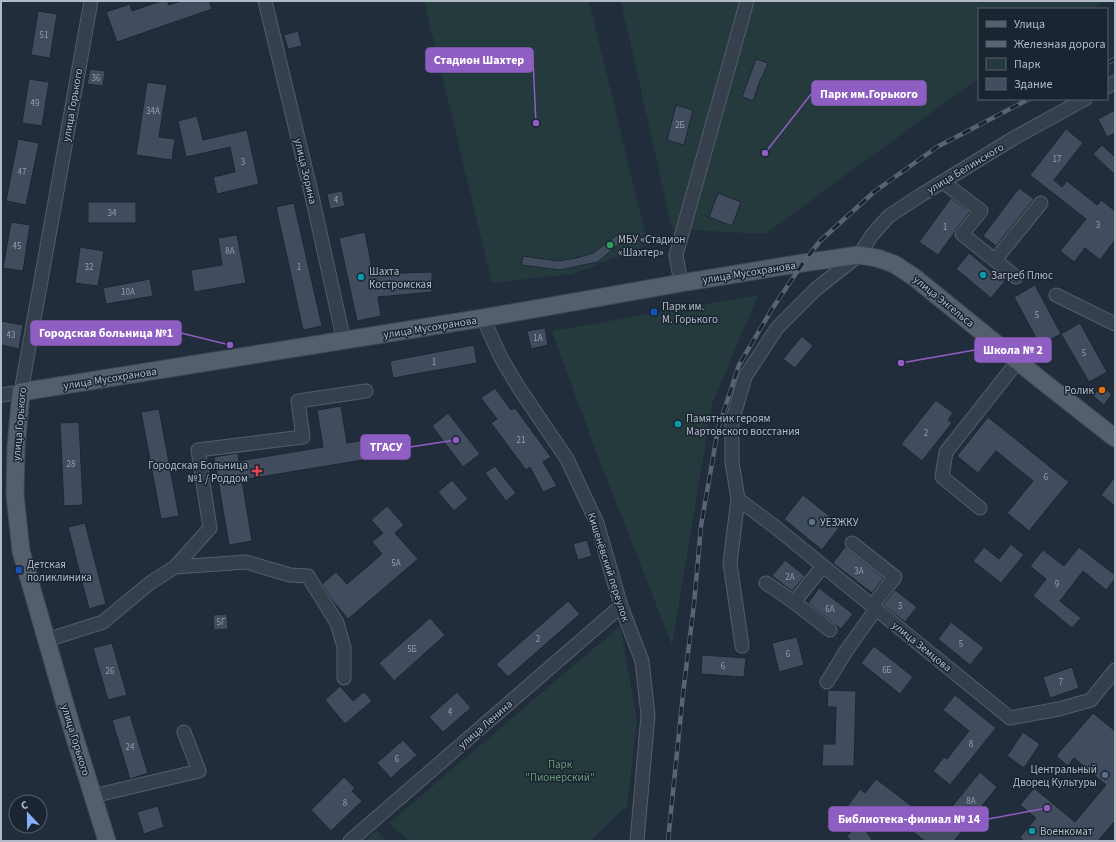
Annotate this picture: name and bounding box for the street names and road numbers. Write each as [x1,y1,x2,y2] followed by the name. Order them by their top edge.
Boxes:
[59,67,86,143] street label: улица Горького
[291,137,320,205] street label: улица Зорина
[924,139,1007,197] street label: улица Белинского
[701,258,797,287] street label: улица Мусохранова
[910,272,977,331] street label: улица Энгельса
[382,313,478,342] street label: улица Мусохранова
[62,364,158,393] street label: улица Мусохранова
[9,386,30,462] street label: улица Горького
[584,511,633,624] street label: Кишенёвский переулок
[889,618,955,675] street label: улица Земцова
[455,697,516,752] street label: улица Ленина
[58,703,94,778] street label: улица Горького

